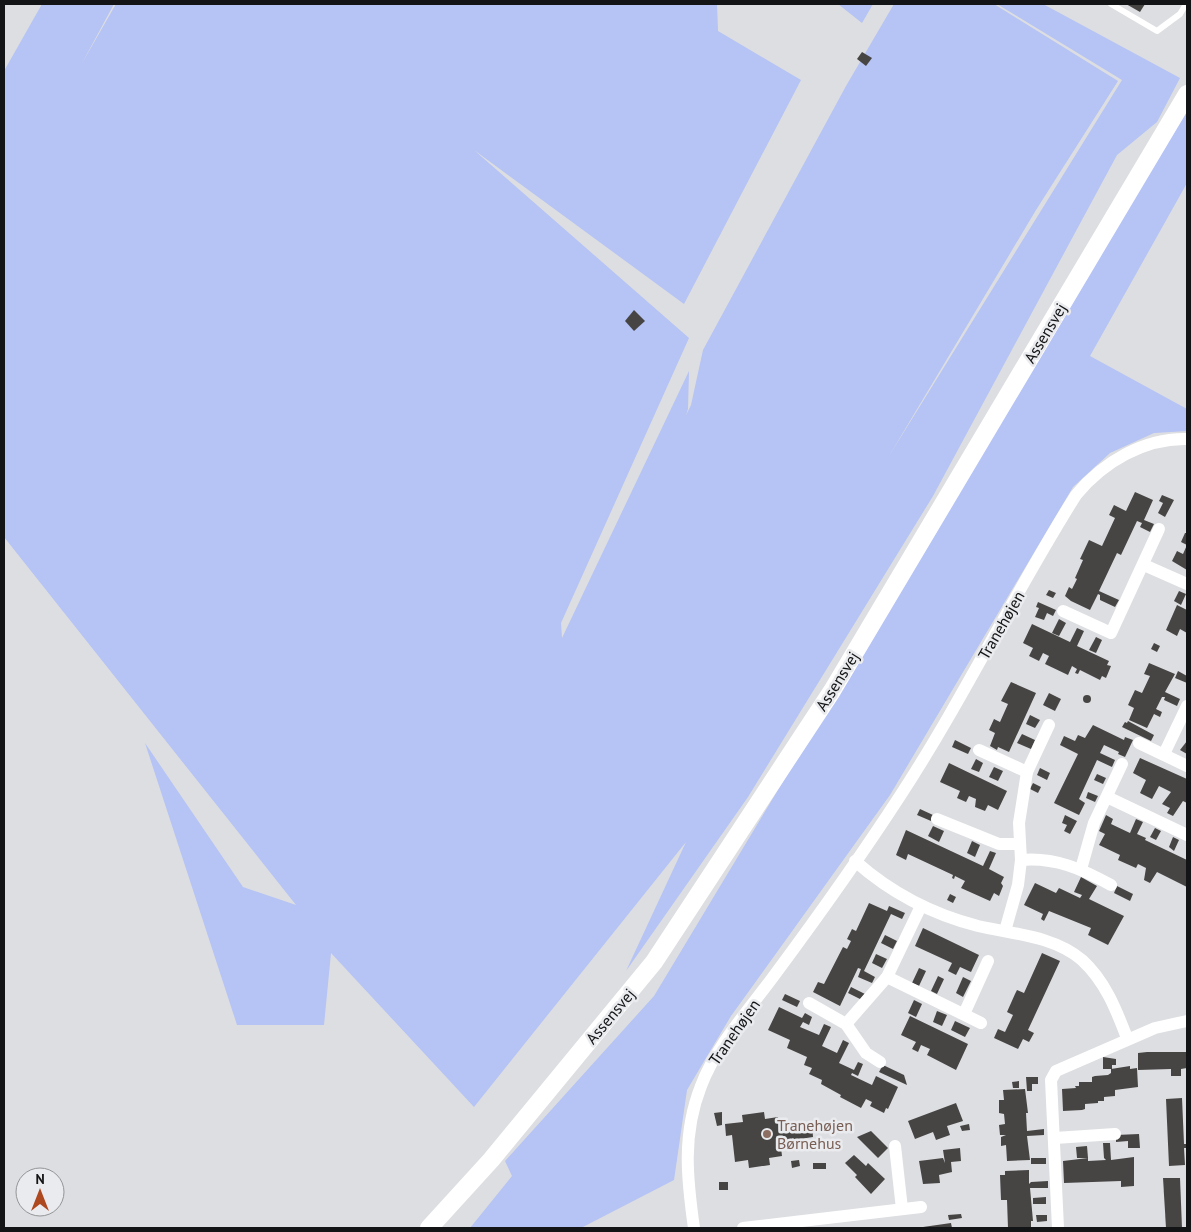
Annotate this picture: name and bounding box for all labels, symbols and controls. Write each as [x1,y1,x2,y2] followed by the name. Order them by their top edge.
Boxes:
[1019,299,1071,367] street label: Assensvej
[973,587,1029,663] street label: Tranehøjen
[811,648,863,714] street label: Assensvej
[581,984,639,1048] street label: Assensvej
[704,995,764,1069] street label: Tranehøjen
[777,1115,853,1153] place label: Tranehøjen Børnehus
[761,1128,773,1140] marker: Tranehøjen Børnehus
[15,1167,65,1217] north arrow
[35,1170,45,1188] text: N

